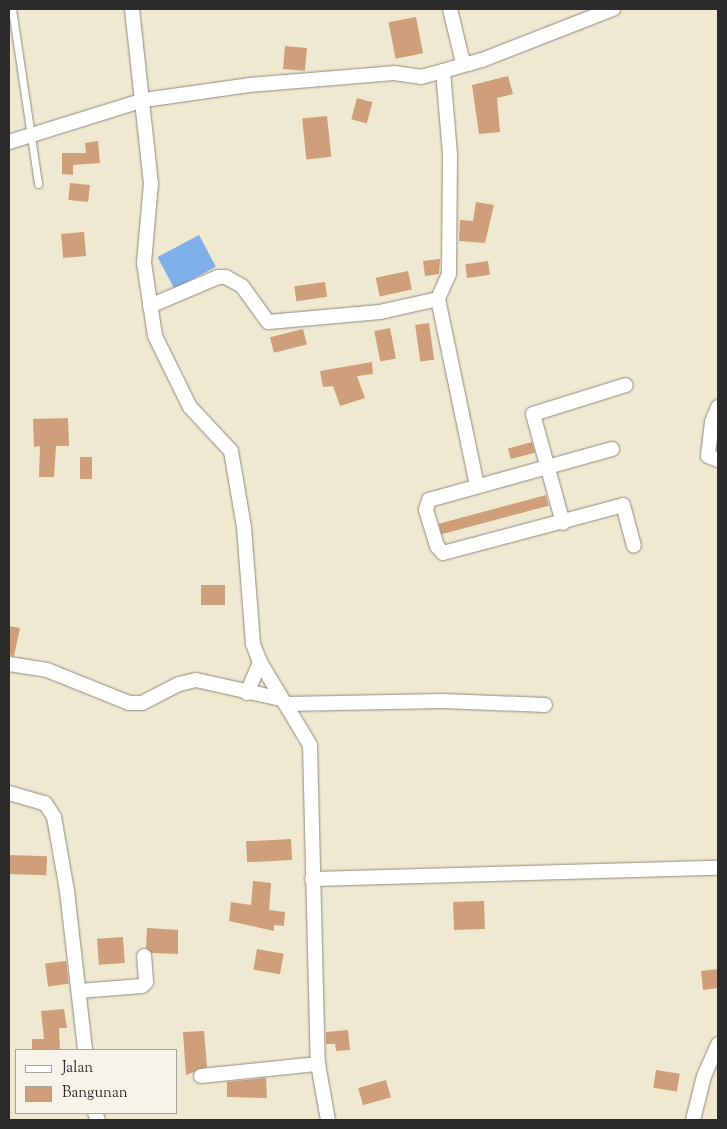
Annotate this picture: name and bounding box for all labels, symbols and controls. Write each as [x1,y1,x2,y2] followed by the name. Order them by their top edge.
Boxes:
[15,1049,178,1114] legend
[62,1058,93,1079] text: Jalan
[62,1083,128,1104] text: Bangunan

